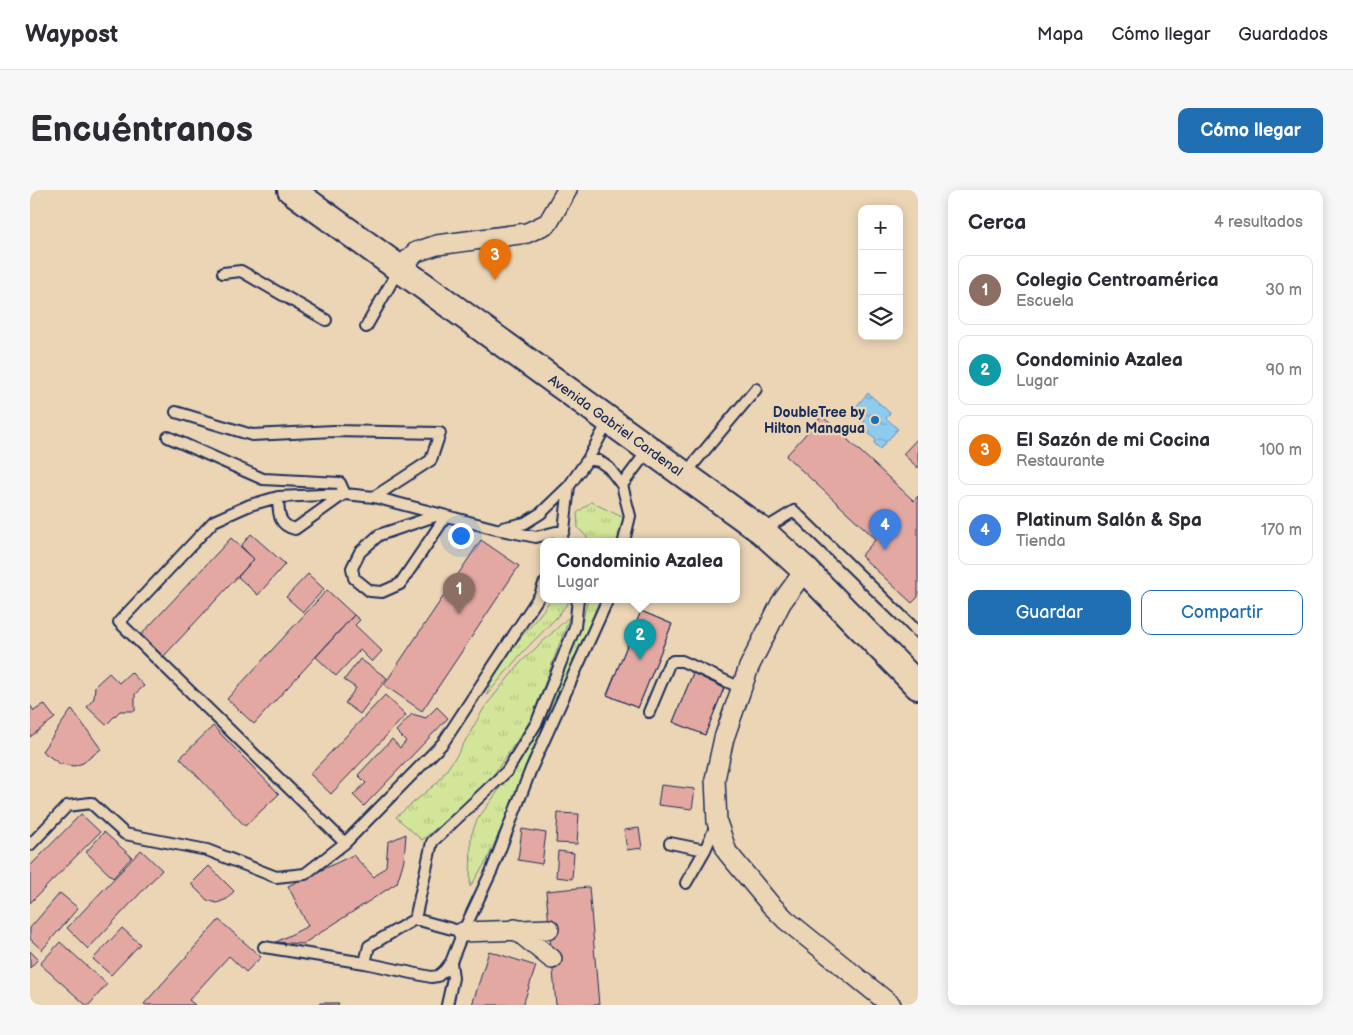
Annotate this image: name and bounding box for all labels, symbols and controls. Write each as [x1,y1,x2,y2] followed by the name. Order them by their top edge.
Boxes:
[25,20,118,49] text: Waypost
[1037,24,1083,45] text: Mapa
[1111,24,1210,45] text: Cómo llegar
[1238,24,1328,45] text: Guardados
[1178,108,1323,153] button: Cómo llegar
[30,109,253,152] text: Encuéntranos
[858,205,903,340] map controls
[858,205,903,250] button: +
[968,210,1026,235] text: Cerca
[1214,213,1303,232] text: 4 resultados
[479,239,511,280] pin: 3
[858,250,903,295] button: −
[1016,269,1219,292] text: Colegio Centroamérica
[982,281,988,300] text: 1
[1265,281,1302,300] text: 30 m
[1016,292,1074,311] text: Escuela
[858,295,903,340] button: layers
[1016,349,1183,372] text: Condominio Azalea
[980,361,990,380] text: 2
[1266,361,1302,380] text: 90 m
[545,371,686,480] street label: Avenida Gabriel Cardenal
[1016,372,1058,391] text: Lugar
[764,404,866,437] place label: DoubleTree by Hilton Managua
[869,414,881,426] marker: DoubleTree by Hilton Managua
[1016,429,1210,452] text: El Sazón de mi Cocina
[980,441,990,460] text: 3
[1259,441,1302,460] text: 100 m
[1016,452,1105,471] text: Restaurante
[869,509,901,550] pin: 4
[1016,509,1202,532] text: Platinum Salón & Spa
[980,521,990,540] text: 4
[1261,521,1302,540] text: 170 m
[448,523,474,549] your location
[1016,532,1065,551] text: Tienda
[540,538,740,603] popup
[557,550,723,573] text: Condominio Azalea
[443,573,475,614] pin: 1
[557,573,599,592] text: Lugar
[968,590,1131,635] button: Guardar
[1141,590,1303,635] button: Compartir
[624,619,656,660] pin: 2

